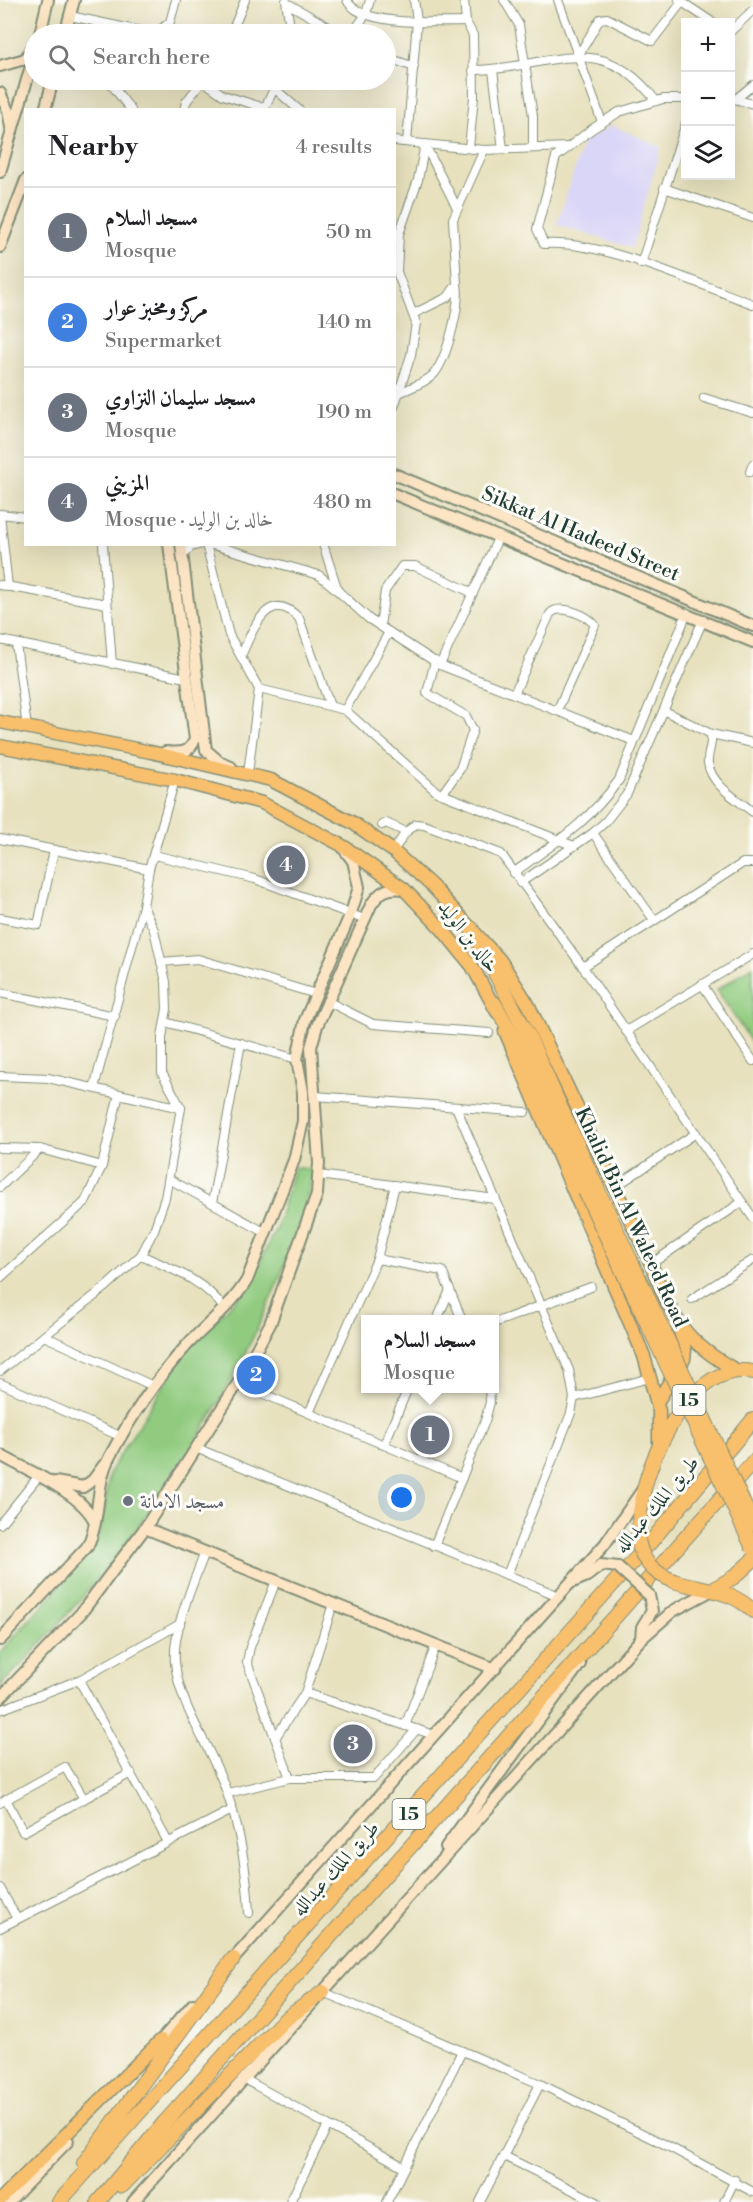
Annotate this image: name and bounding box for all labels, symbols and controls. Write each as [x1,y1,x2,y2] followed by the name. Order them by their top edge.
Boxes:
[681,18,735,180] map controls
[681,18,735,72] button: +
[24,24,396,90] search box
[45,41,78,74] icon: search
[93,44,210,71] text: Search here
[681,72,735,126] button: −
[681,126,735,180] button: layers
[48,131,138,163] text: Nearby
[295,135,372,160] text: 4 results
[105,205,198,232] text: مسجد السلام
[63,220,72,245] text: 1
[326,220,372,245] text: 50 m
[105,239,177,264] text: Mosque
[105,295,208,322] text: مركز ومخبز عوار
[61,310,74,335] text: 2
[317,310,372,335] text: 140 m
[105,329,222,354] text: Supermarket
[105,385,256,412] text: مسجد سليمان النزاوي
[61,400,74,425] text: 3
[317,400,372,425] text: 190 m
[105,419,177,444] text: Mosque
[105,470,149,497] text: المزيني
[478,481,683,587] street label: Sikkat Al Hadeed Street
[61,490,74,515] text: 4
[313,490,372,515] text: 480 m
[105,508,273,533] text: Mosque · خالد بن الوليد
[266,842,306,888] pin: 4
[432,896,504,978] street label: خالد بن الوليد
[569,1104,693,1332] street label: Khalid Bin Al Waleed Road
[361,1315,499,1393] popup
[384,1327,476,1354] text: مسجد السلام
[236,1352,276,1398] pin: 2
[384,1361,455,1386] text: Mosque
[672,1385,706,1415] road number: 15
[410,1412,450,1458] pin: 1
[609,1451,705,1559] street label: طريق الملك عبدالله
[387,1483,416,1512] your location
[140,1490,224,1515] place label: مسجد الامانة
[121,1494,135,1508] marker: مسجد الامانة
[334,1722,372,1766] pin: 3
[392,1799,426,1829] road number: 15
[287,1816,385,1922] street label: طريق الملك عبدالله

